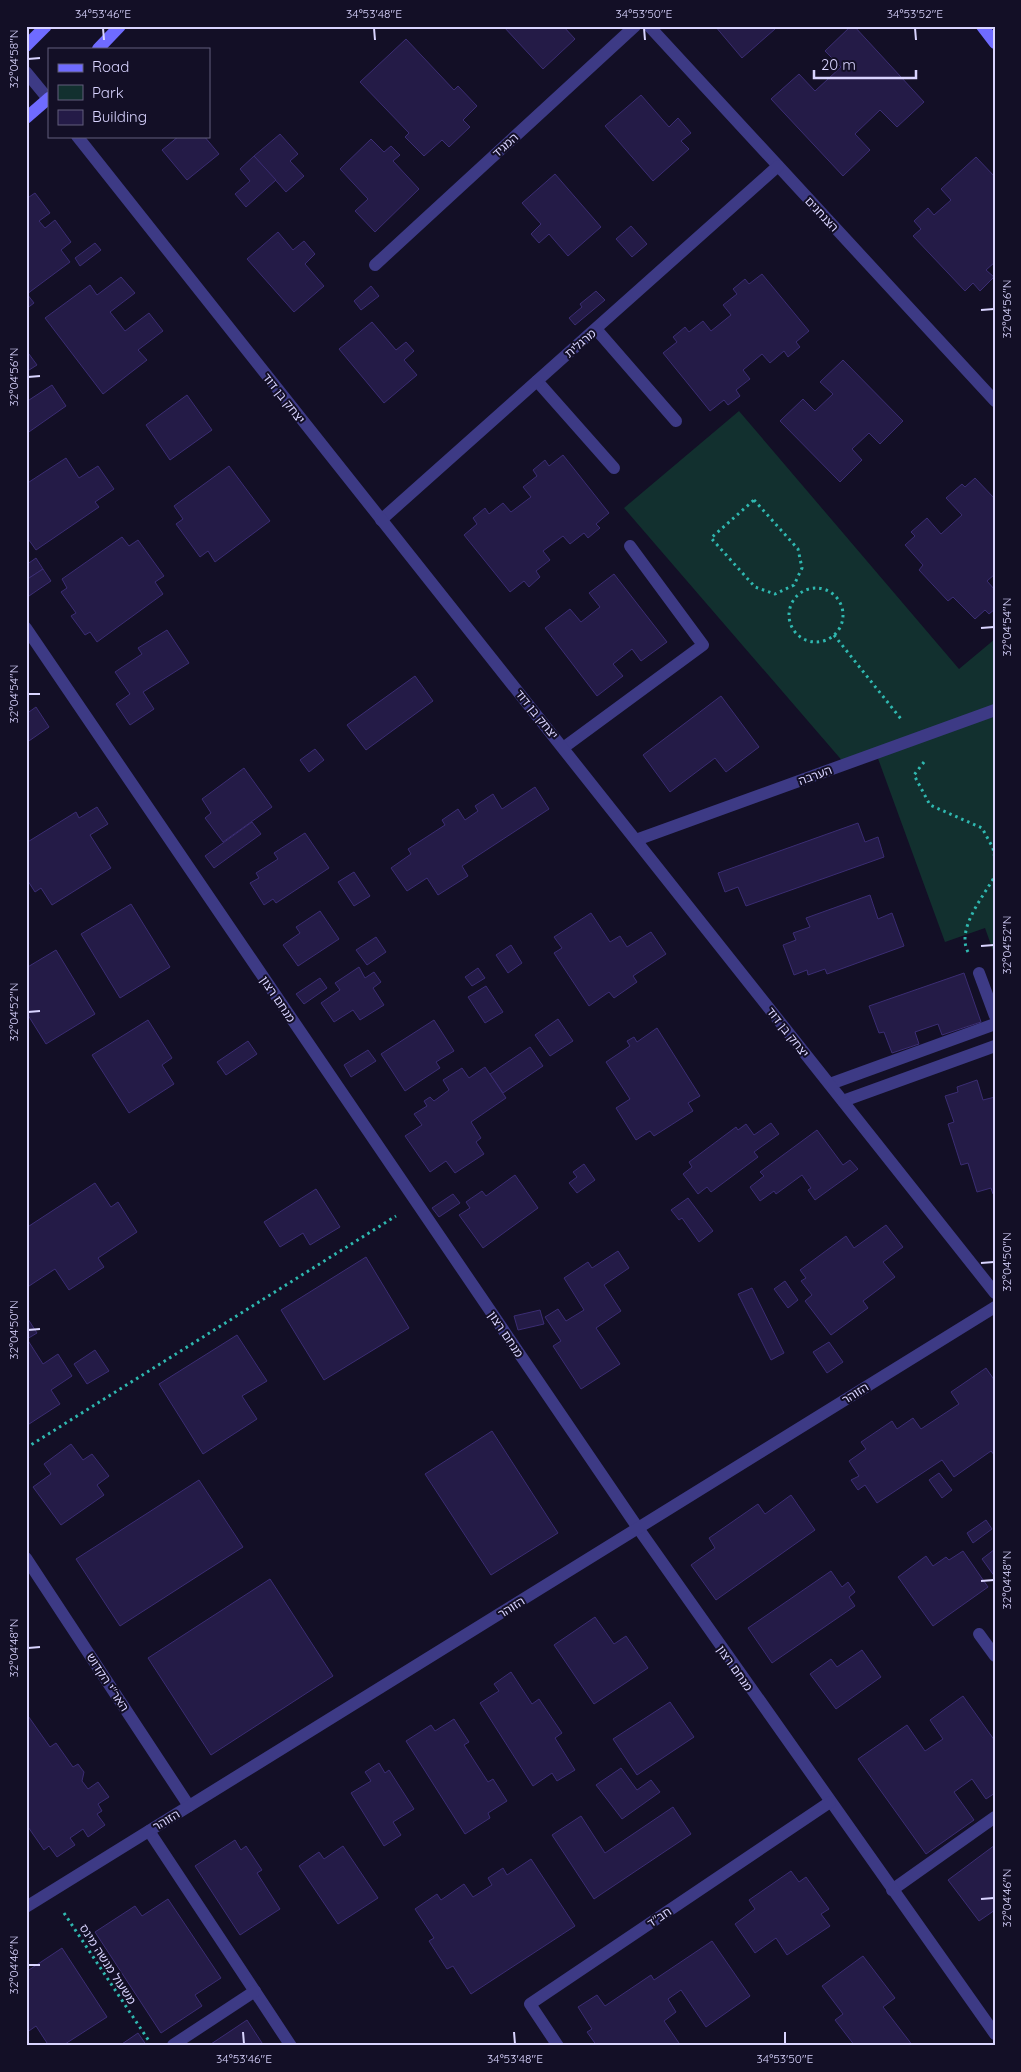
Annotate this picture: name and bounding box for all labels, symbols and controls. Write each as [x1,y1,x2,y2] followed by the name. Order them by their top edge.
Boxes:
[75,6,131,21] text: 34°53'46"E
[346,6,402,21] text: 34°53'48"E
[616,6,673,21] text: 34°53'50"E
[887,6,943,21] text: 34°53'52"E
[6,29,21,89] text: 32°04'58"N
[48,48,210,138] legend
[814,48,916,80] scale bar
[821,55,856,74] text: 20 m
[92,57,129,76] text: Road
[92,83,124,102] text: Park
[92,107,147,126] text: Building
[489,130,521,160] street label: המגיד
[802,193,842,235] street label: הצנחנים
[999,279,1014,339] text: 32°04'56"N
[561,325,599,361] street label: מרגלית
[6,347,21,407] text: 32°04'56"N
[260,370,308,426] street label: יצחק בן דוד
[999,598,1014,656] text: 32°04'54"N
[6,665,21,723] text: 32°04'54"N
[512,686,562,742] street label: יצחק בן דוד
[796,762,834,788] street label: הערבה
[999,915,1014,975] text: 32°04'52"N
[257,973,299,1025] street label: מנחם רצון
[6,982,21,1042] text: 32°04'52"N
[764,1004,812,1060] street label: יצחק בן דוד
[999,1232,1014,1292] text: 32°04'50"N
[6,1300,21,1360] text: 32°04'50"N
[485,1308,527,1360] street label: מנחם רצון
[839,1379,871,1407] street label: הזוהר
[999,1551,1014,1609] text: 32°04'48"N
[495,1593,527,1621] street label: הזוהר
[6,1619,21,1677] text: 32°04'48"N
[714,1642,756,1694] street label: מנחם רצון
[84,1650,132,1714] street label: האר"י הקדוש
[150,1806,182,1834] street label: הזוהר
[999,1869,1014,1927] text: 32°04'46"N
[644,1904,674,1930] street label: חב"ד
[76,1921,140,2007] street label: משעול מנשה מינס
[6,1936,21,1994] text: 32°04'46"N
[216,2051,272,2066] text: 34°53'46"E
[487,2051,543,2066] text: 34°53'48"E
[757,2051,814,2066] text: 34°53'50"E

